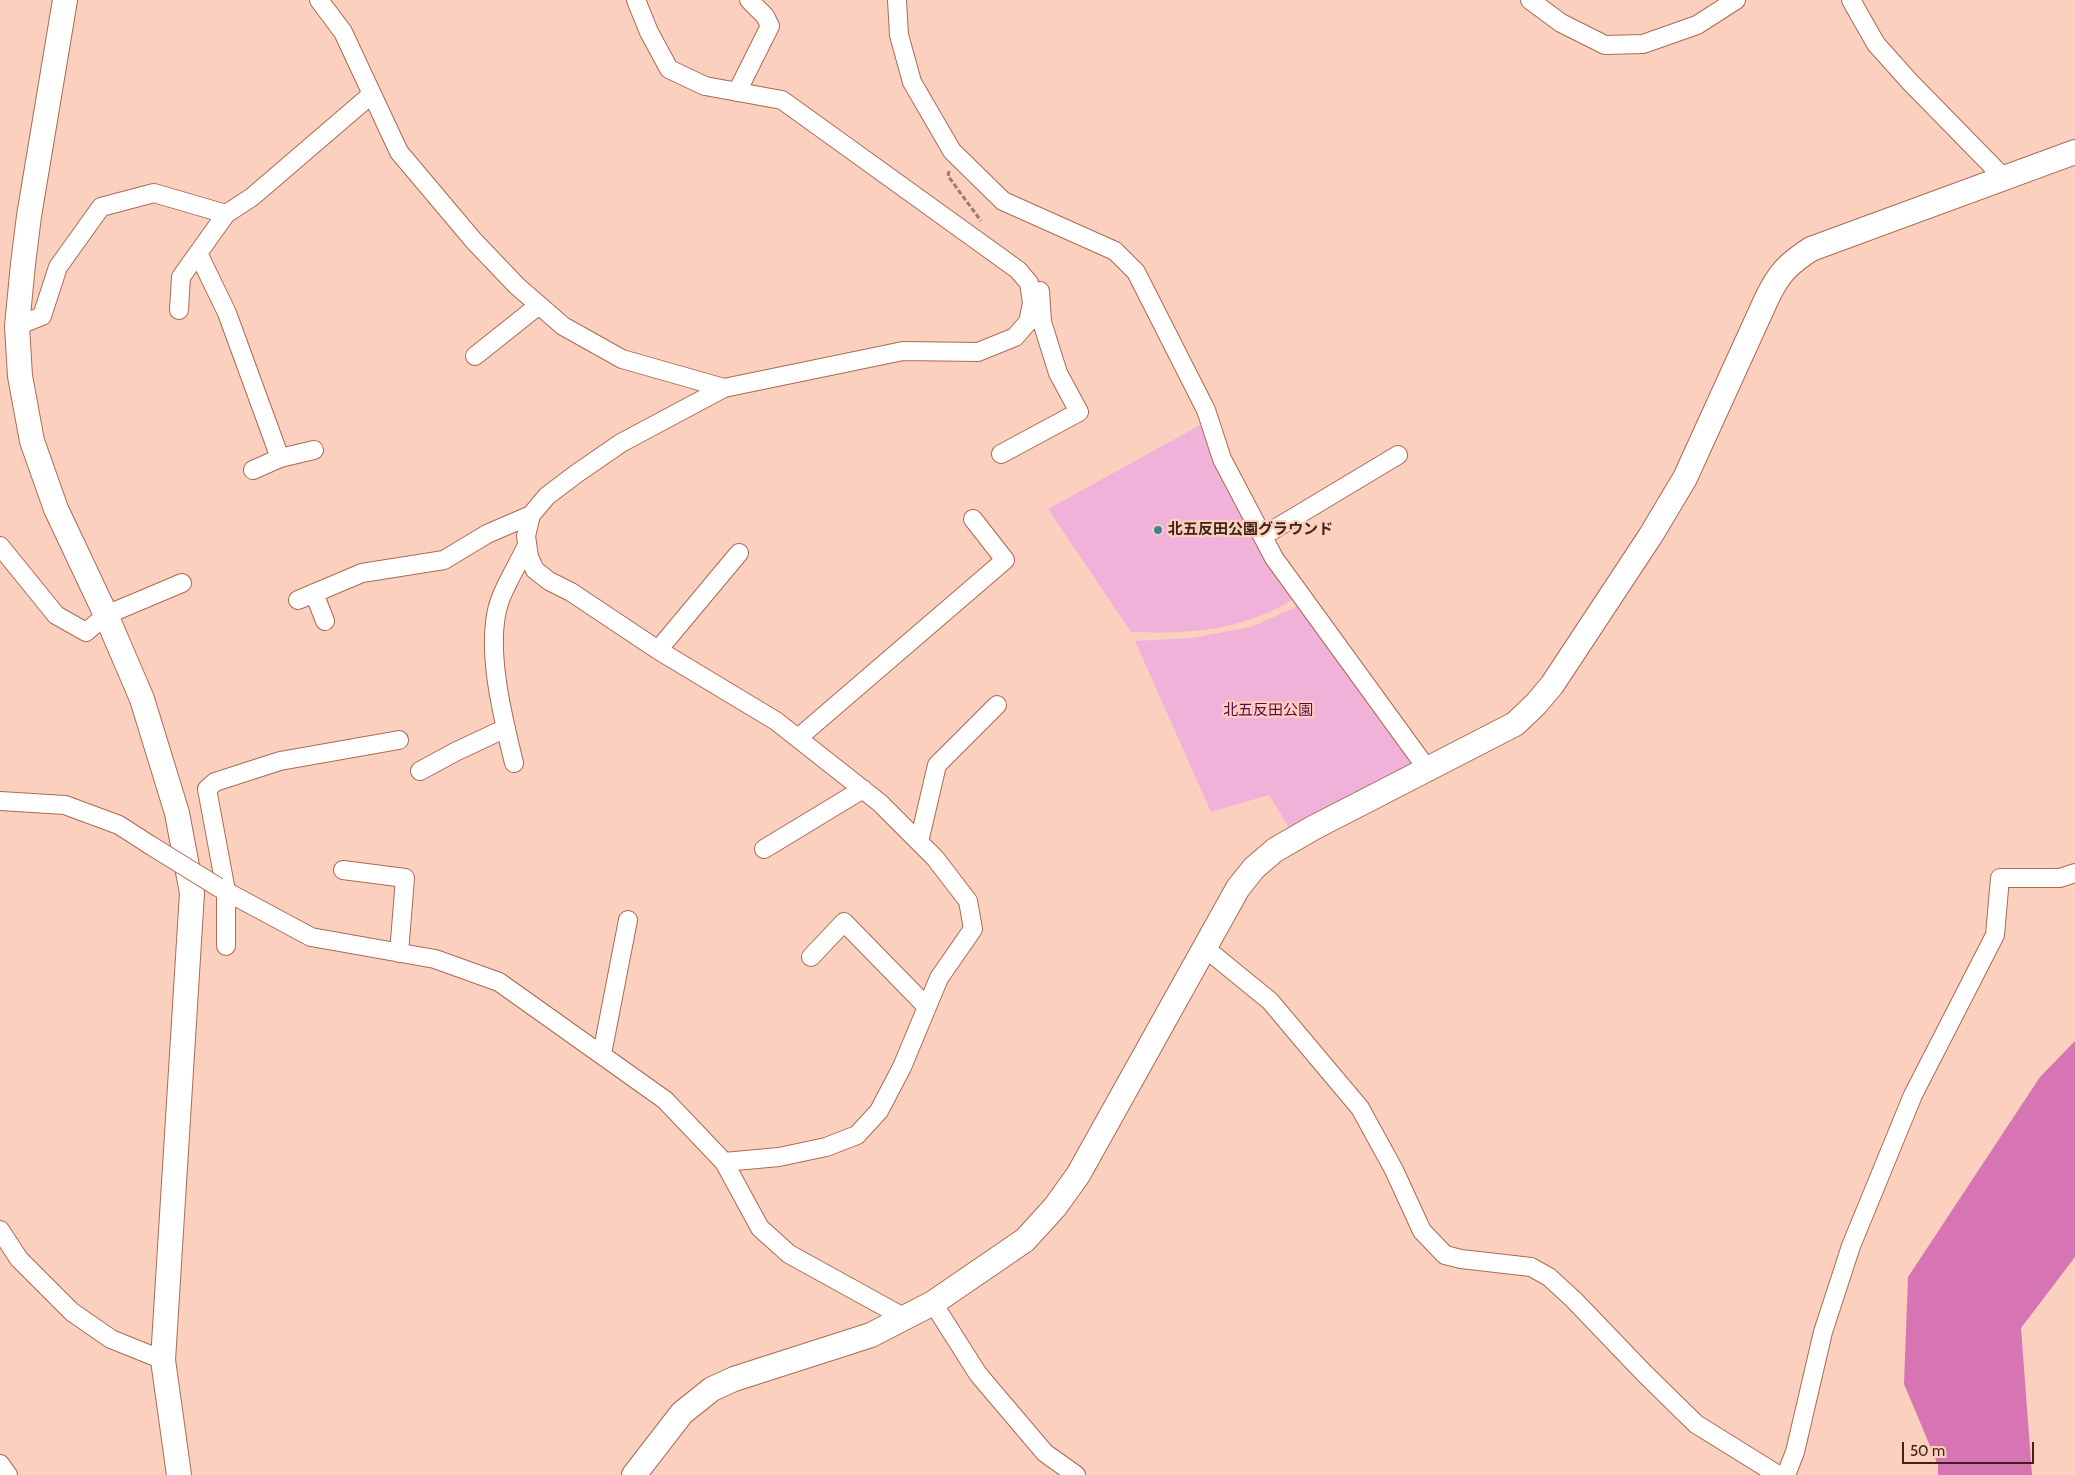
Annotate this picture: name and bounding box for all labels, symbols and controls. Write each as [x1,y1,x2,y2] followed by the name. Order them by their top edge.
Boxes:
[1168,521,1333,539] place label: 北五反田公園グラウンド
[1152,524,1164,536] marker: 北五反田公園グラウンド
[1223,702,1313,720] park label: 北五反田公園
[1905,1432,2038,1464] scale bar
[1910,1442,1945,1460] text: 50 m

